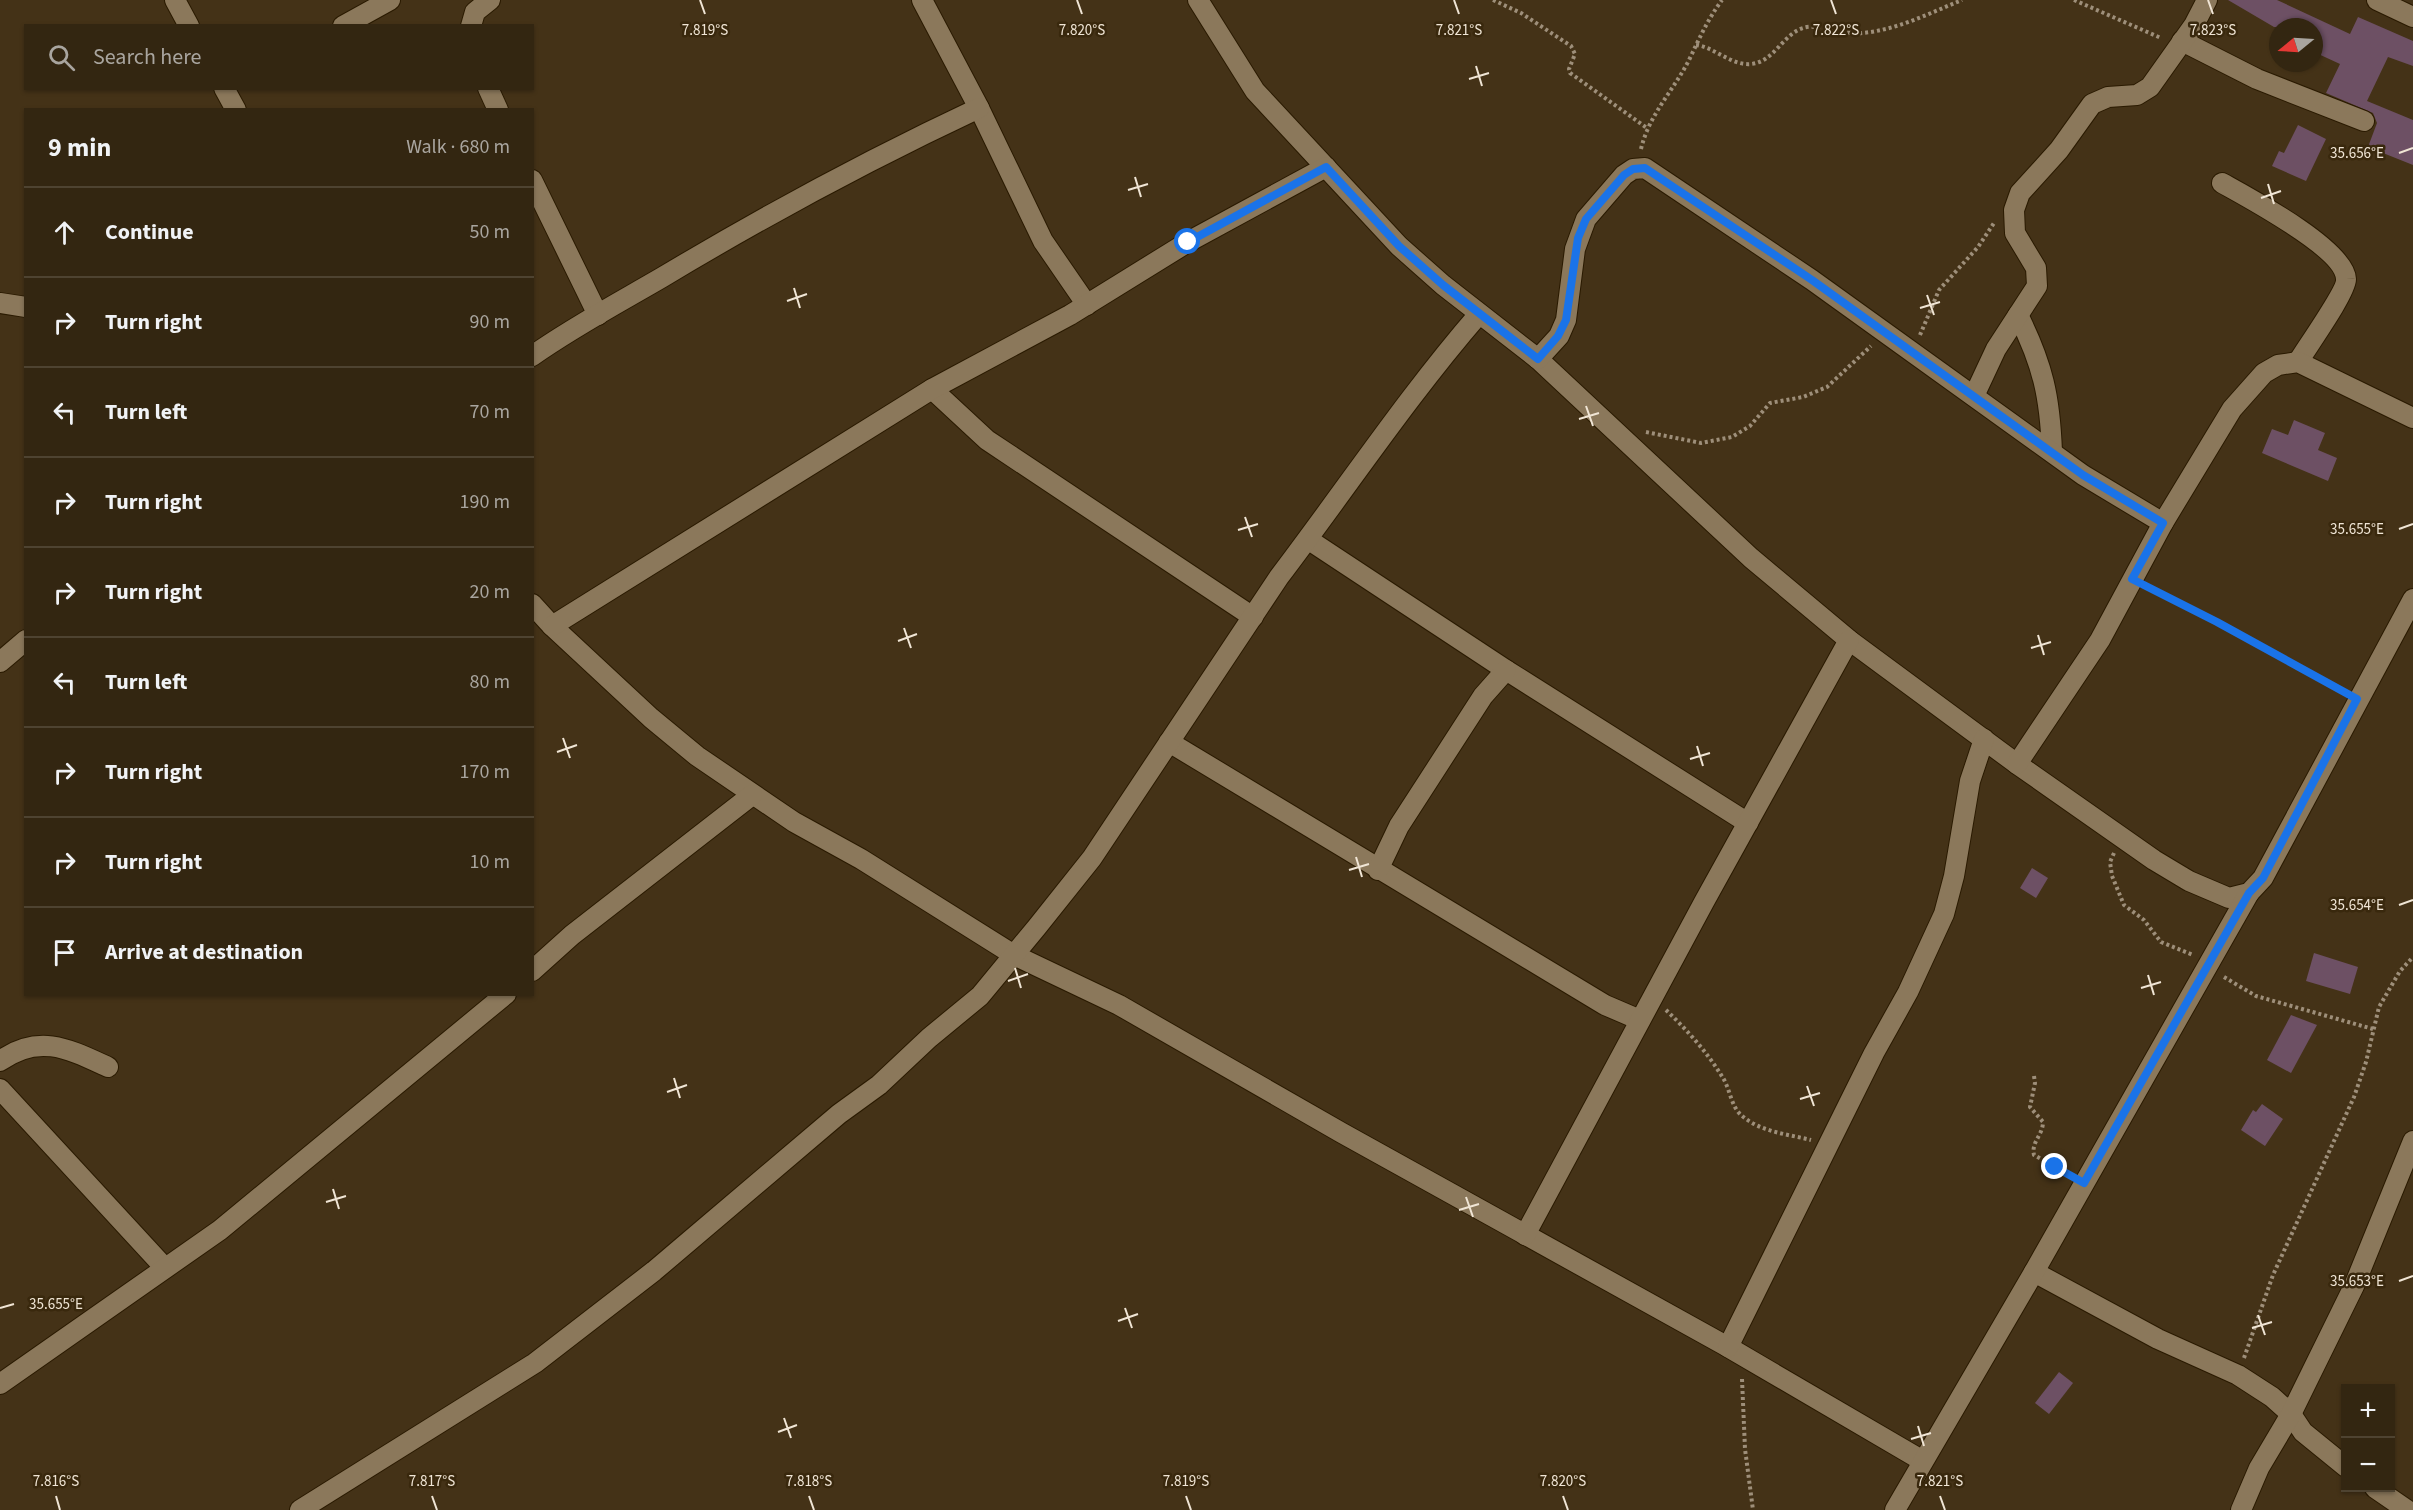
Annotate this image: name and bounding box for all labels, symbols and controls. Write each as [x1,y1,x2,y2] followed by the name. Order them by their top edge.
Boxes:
[2269,18,2323,72] north arrow
[682,20,728,41] text: 7.819°S
[1059,20,1105,41] text: 7.820°S
[1436,20,1482,41] text: 7.821°S
[1813,20,1859,41] text: 7.822°S
[2190,20,2236,41] text: 7.823°S
[24,24,534,90] search box
[45,41,78,74] icon: search
[93,41,201,73] text: Search here
[48,129,111,166] text: 9 min
[406,133,510,161] text: Walk · 680 m
[2330,143,2384,164] text: 35.656°E
[48,216,81,249] icon: ahead
[105,216,194,248] text: Continue
[470,218,510,246] text: 50 m
[1174,228,1200,254] route start
[48,306,81,339] icon: right
[105,306,202,338] text: Turn right
[470,308,510,336] text: 90 m
[48,396,81,429] icon: left
[105,396,187,428] text: Turn left
[470,398,510,426] text: 70 m
[48,486,81,519] icon: right
[105,486,202,518] text: Turn right
[460,488,510,516] text: 190 m
[2330,519,2384,540] text: 35.655°E
[48,576,81,609] icon: right
[105,576,202,608] text: Turn right
[470,578,510,606] text: 20 m
[48,666,81,699] icon: left
[105,666,187,698] text: Turn left
[470,668,510,696] text: 80 m
[48,756,81,789] icon: right
[105,756,202,788] text: Turn right
[460,758,510,786] text: 170 m
[48,846,81,879] icon: right
[105,846,202,878] text: Turn right
[470,848,510,876] text: 10 m
[2330,895,2384,916] text: 35.654°E
[48,936,81,969] icon: arrive
[105,936,303,968] text: Arrive at destination
[2041,1153,2067,1179] route end
[2330,1271,2384,1292] text: 35.653°E
[29,1294,83,1315] text: 35.655°E
[2341,1384,2395,1492] map controls
[2341,1384,2395,1438] button: +
[2341,1438,2395,1492] button: −
[33,1471,79,1492] text: 7.816°S
[409,1471,455,1492] text: 7.817°S
[786,1471,832,1492] text: 7.818°S
[1163,1471,1209,1492] text: 7.819°S
[1540,1471,1586,1492] text: 7.820°S
[1917,1471,1963,1492] text: 7.821°S

